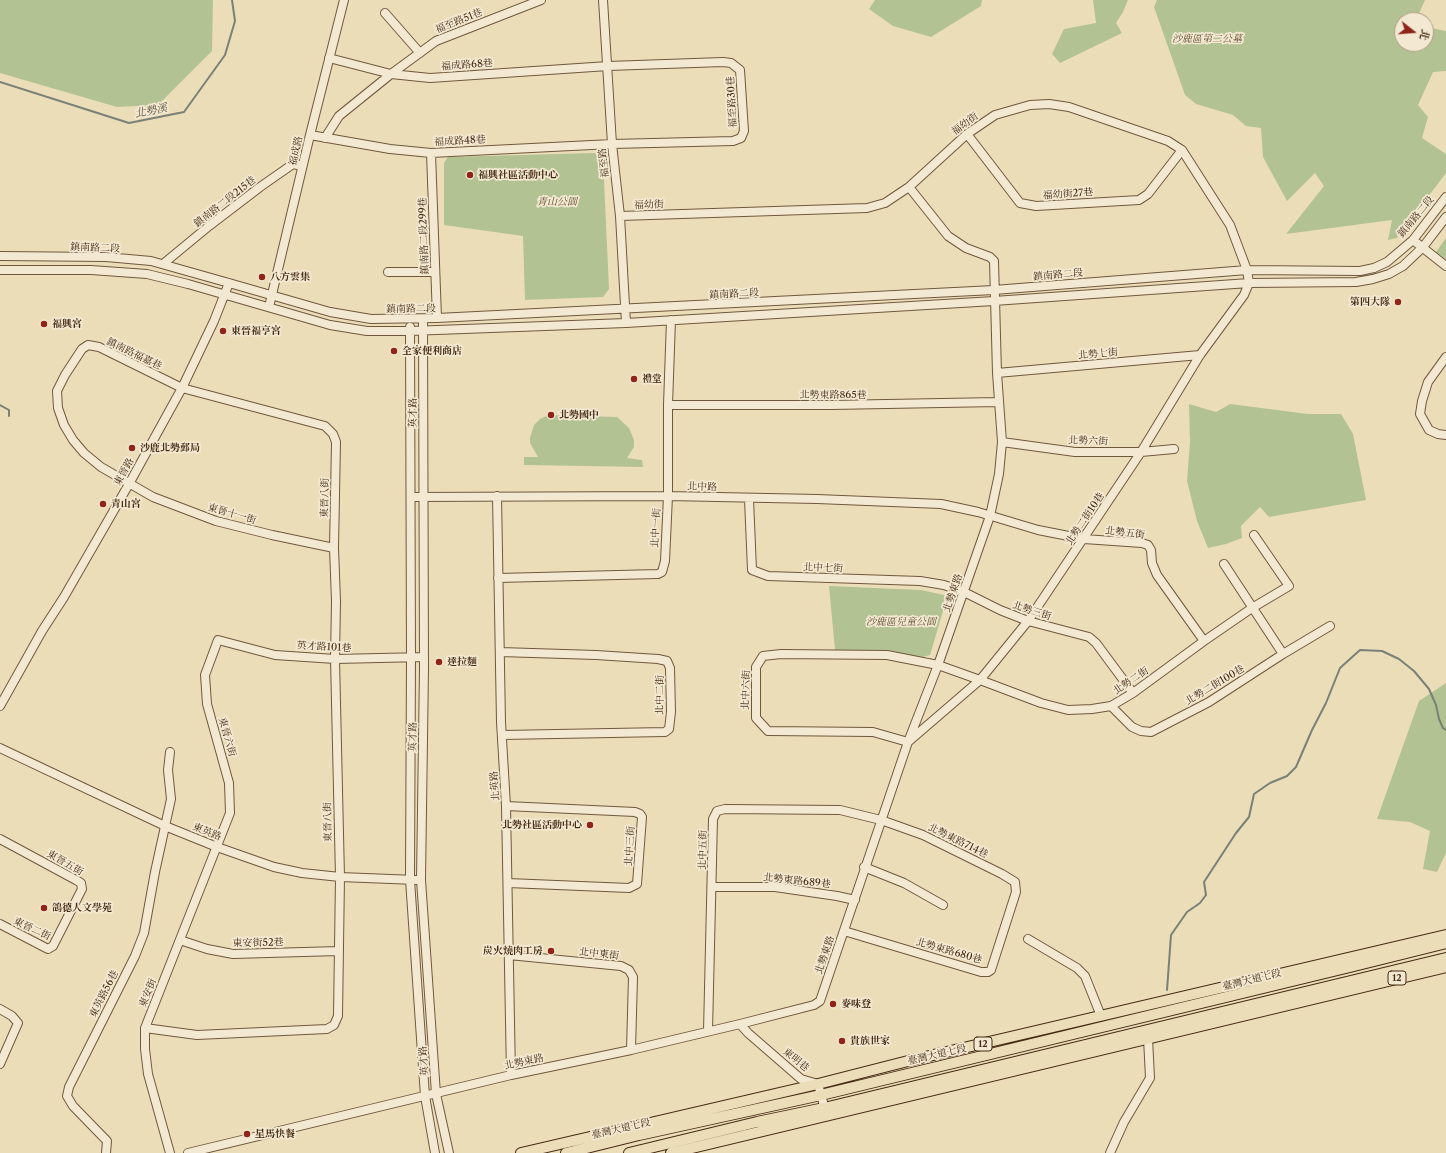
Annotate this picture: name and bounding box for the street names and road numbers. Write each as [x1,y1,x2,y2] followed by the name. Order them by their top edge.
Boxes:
[434,6,484,36] street label: 福至路51巷
[441,57,493,73] street label: 福成路68巷
[725,76,739,128] street label: 福至路30巷
[949,110,981,138] street label: 福幼街
[434,134,486,148] street label: 福成路48巷
[287,135,305,167] street label: 福成路
[596,147,612,179] street label: 福至路
[192,174,258,230] street label: 鎮南路二段215巷
[1042,186,1094,202] street label: 福幼街27巷
[1395,194,1437,240] street label: 鎮南路二段
[417,197,431,275] street label: 鎮南路二段299巷
[634,198,664,212] street label: 福幼街
[70,241,120,255] street label: 鎮南路二段
[1033,267,1083,283] street label: 鎮南路二段
[709,287,759,301] street label: 鎮南路二段
[386,303,436,315] street label: 鎮南路二段
[104,335,164,373] street label: 鎮南路福嘉巷
[1078,346,1118,362] street label: 北勢七街
[799,389,867,401] street label: 北勢東路865巷
[407,398,419,428] street label: 英才路
[1068,434,1108,448] street label: 北勢六街
[111,456,137,488] street label: 東晉路
[319,478,331,518] street label: 東晉八街
[687,480,717,494] street label: 北中路
[1063,491,1107,547] street label: 北勢二街10巷
[206,501,258,527] street label: 東晉十一街
[649,508,663,548] street label: 北中一街
[1104,525,1146,541] street label: 北勢五街
[803,561,843,575] street label: 北中七街
[941,572,965,614] street label: 北勢東路
[1011,599,1053,623] street label: 北勢三街
[296,640,352,654] street label: 英才路101巷
[1183,663,1247,707] street label: 北勢二街100巷
[1111,665,1151,697] street label: 北勢二街
[739,670,753,710] street label: 北中六街
[654,675,666,715] street label: 北中二街
[216,716,238,758] street label: 東晉六街
[407,722,419,752] street label: 英才路
[488,771,502,801] street label: 北英路
[322,802,334,842] street label: 東晉八街
[191,821,223,843] street label: 東英路
[926,821,990,861] street label: 北勢東路714巷
[623,826,637,866] street label: 北中三街
[697,830,709,870] street label: 北中五街
[45,848,85,878] street label: 東晉五街
[763,871,831,891] street label: 北勢東路689巷
[11,915,53,943] street label: 東晉二街
[813,934,837,976] street label: 北勢東路
[915,936,983,966] street label: 北勢東路680巷
[232,937,284,949] street label: 東安街52巷
[578,946,620,962] street label: 北中東街
[1221,967,1283,993] street label: 臺灣大道七段
[87,968,121,1020] street label: 東英路56巷
[1388,971,1406,985] road number: 12
[137,977,159,1009] street label: 東安街
[974,1037,992,1051] road number: 12
[906,1042,968,1068] street label: 臺灣大道七段
[417,1046,431,1076] street label: 英才路
[781,1046,811,1074] street label: 東明巷
[503,1052,545,1072] street label: 北勢東路
[590,1116,652,1142] street label: 臺灣大道七段

